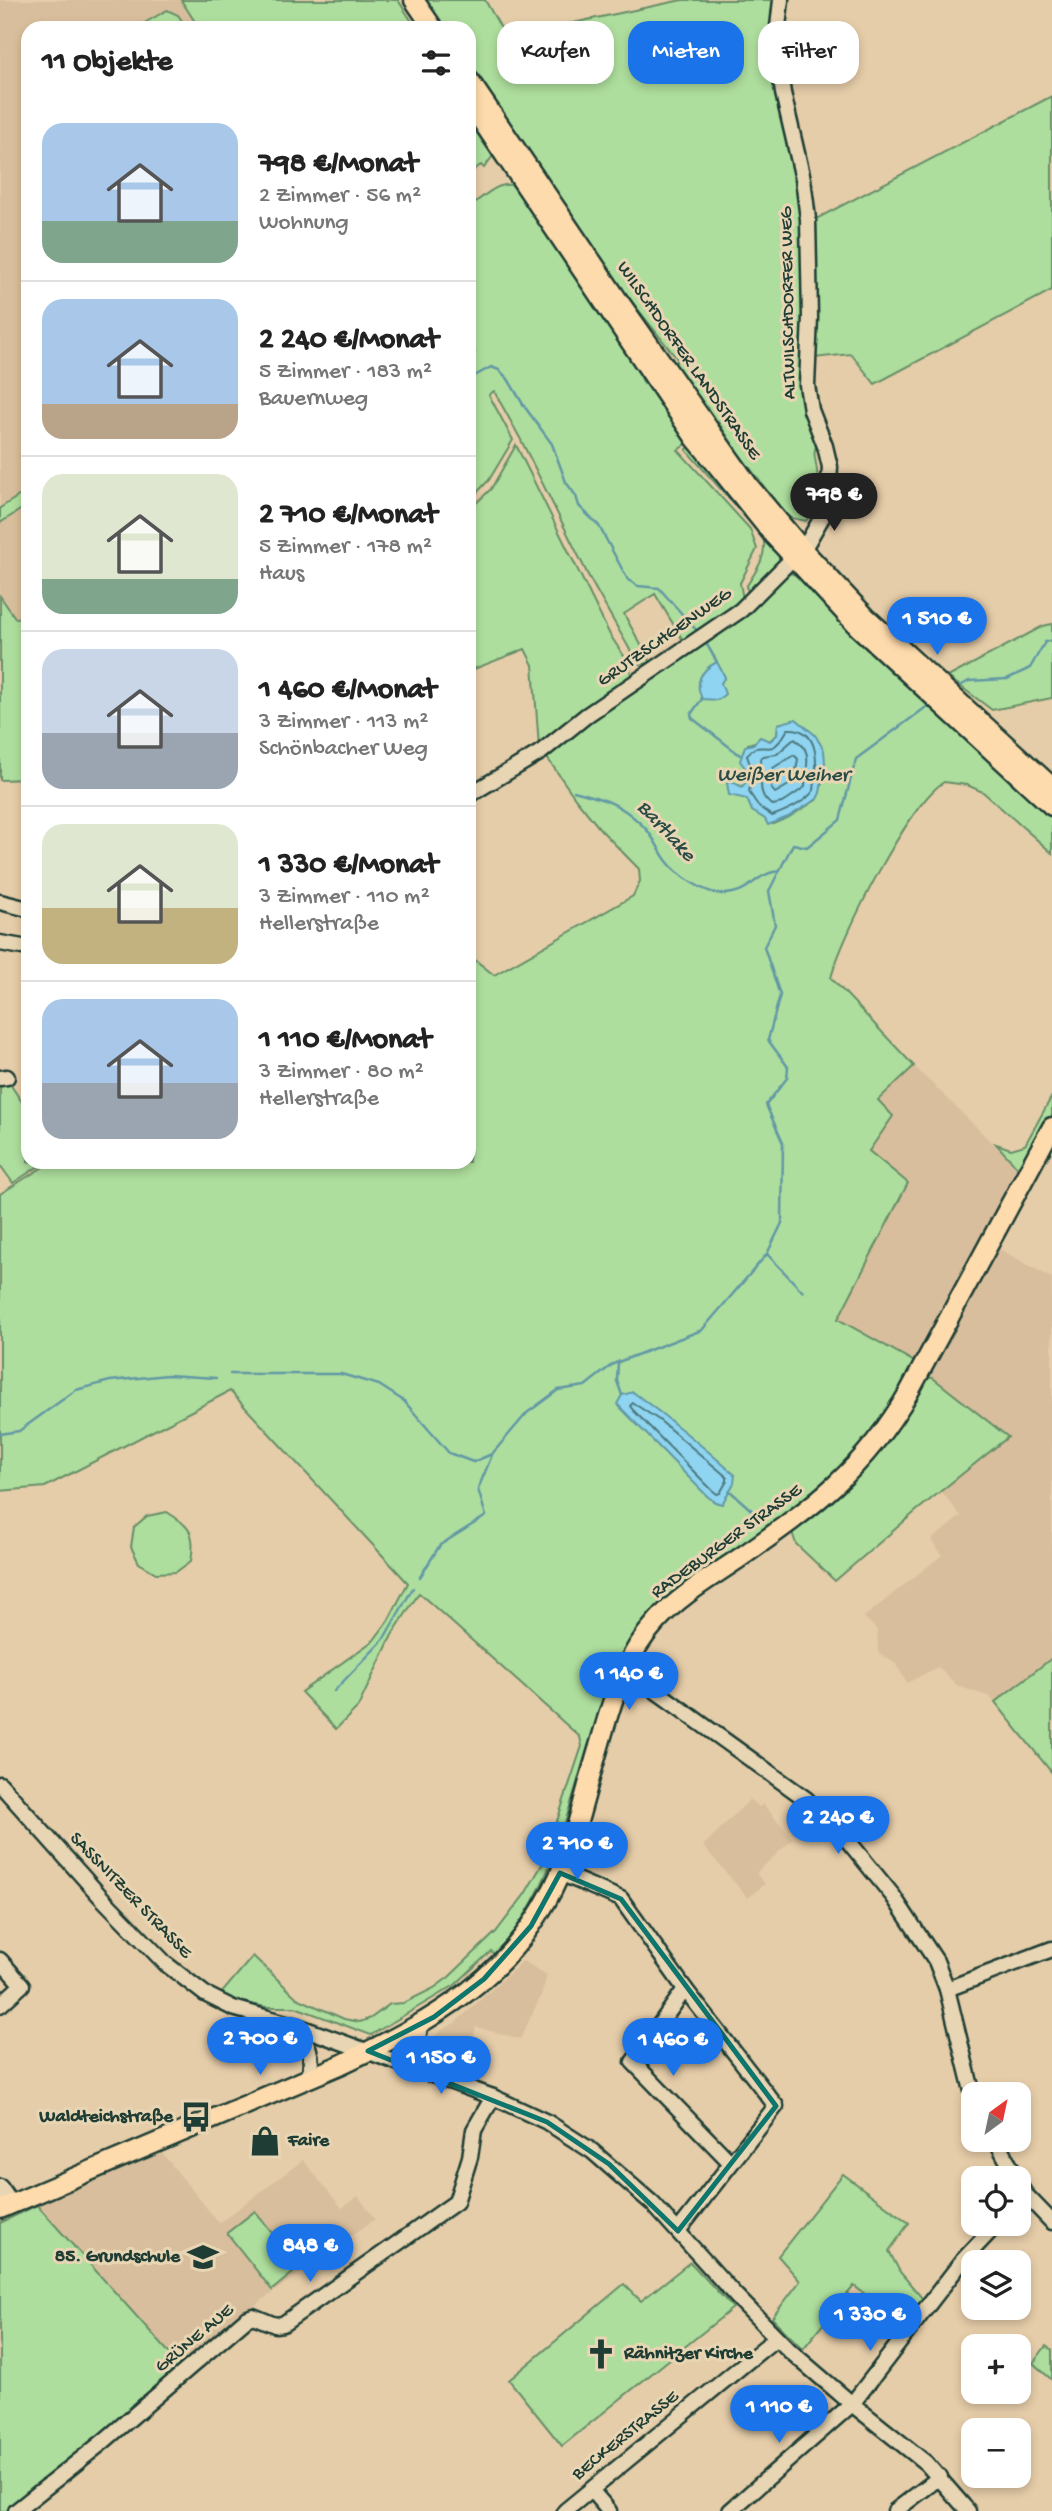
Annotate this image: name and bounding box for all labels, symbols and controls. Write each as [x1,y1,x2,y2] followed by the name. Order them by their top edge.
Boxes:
[497,21,614,84] chip: Kaufen
[628,21,744,84] chip: Mieten
[758,21,859,84] chip: Filter
[417,44,455,82] icon: filters
[42,46,173,81] text: 11 Objekte
[259,148,418,183] text: 798 €/Monat
[98,151,182,235] icon: home
[259,183,421,210] text: 2 Zimmer · 56 m²
[776,205,802,400] street label: ALTWILSCHDORFER WEG
[259,210,349,237] text: Wohnung
[611,257,766,466] street label: WILSCHDORFER LANDSTRASSE
[259,324,438,359] text: 2 240 €/Monat
[98,327,182,411] icon: home
[259,359,432,386] text: 5 Zimmer · 183 m²
[259,386,368,413] text: Bauernweg
[785,474,883,533] pin: 798 €
[806,482,862,509] text: 798 €
[259,499,437,534] text: 2 710 €/Monat
[98,502,182,586] icon: home
[259,534,432,561] text: 5 Zimmer · 178 m²
[259,561,304,588] text: Haus
[593,582,737,693] street label: GRUTZSCHGENWEG
[872,598,1002,657] pin: 1 510 €
[903,606,971,633] text: 1 510 €
[259,674,436,709] text: 1 460 €/Monat
[98,677,182,761] icon: home
[259,709,428,736] text: 3 Zimmer · 113 m²
[259,736,428,763] text: Schönbacher Weg
[717,764,854,789] water label: Weißer Weiher
[630,796,700,869] water label: Bartlake
[259,849,438,884] text: 1 330 €/Monat
[98,852,182,936] icon: home
[259,884,430,911] text: 3 Zimmer · 110 m²
[259,911,379,938] text: Hellerstraße
[259,1024,431,1059] text: 1 110 €/Monat
[98,1027,182,1111] icon: home
[259,1059,424,1086] text: 3 Zimmer · 80 m²
[259,1086,379,1113] text: Hellerstraße
[647,1479,808,1605] street label: RADEBURGER STRASSE
[564,1652,694,1712] pin: 1 140 €
[595,1661,663,1688] text: 1 140 €
[773,1797,903,1856] pin: 2 240 €
[802,1805,874,1832] text: 2 240 €
[512,1822,642,1882] pin: 2 710 €
[64,1828,197,1965] street label: SASSNITZER STRASSE
[542,1831,612,1858] text: 2 710 €
[195,2018,325,2077] pin: 2 700 €
[608,2018,738,2078] pin: 1 460 €
[223,2026,297,2053] text: 2 700 €
[638,2027,708,2054] text: 1 460 €
[376,2036,506,2096] pin: 1 150 €
[407,2045,475,2072] text: 1 150 €
[961,2082,1031,2152] north arrow
[961,2082,1031,2488] map controls
[179,2100,213,2134] bus stop icon: Waldteichstraße
[38,2106,174,2129] place label: Waldteichstraße
[248,2124,282,2158] shop icon: Faire
[287,2130,330,2153] place label: Faire
[961,2166,1031,2236] button: locate
[261,2224,359,2284] pin: 848 €
[282,2233,338,2260] text: 848 €
[186,2240,220,2274] school or university icon: 85. Grundschule
[55,2246,181,2269] place label: 85. Grundschule
[961,2250,1031,2320] button: layers
[805,2294,935,2353] pin: 1 330 €
[151,2299,240,2379] street label: GRÜNE AUE
[835,2302,905,2329] text: 1 330 €
[961,2334,1031,2404] button: +
[584,2337,618,2371] church icon: Rähnitzer Kirche
[623,2343,754,2366] place label: Rähnitzer Kirche
[567,2385,685,2487] street label: BECKERSTRASSE
[714,2386,844,2445] pin: 1 110 €
[746,2394,812,2421] text: 1 110 €
[961,2418,1031,2488] button: −

